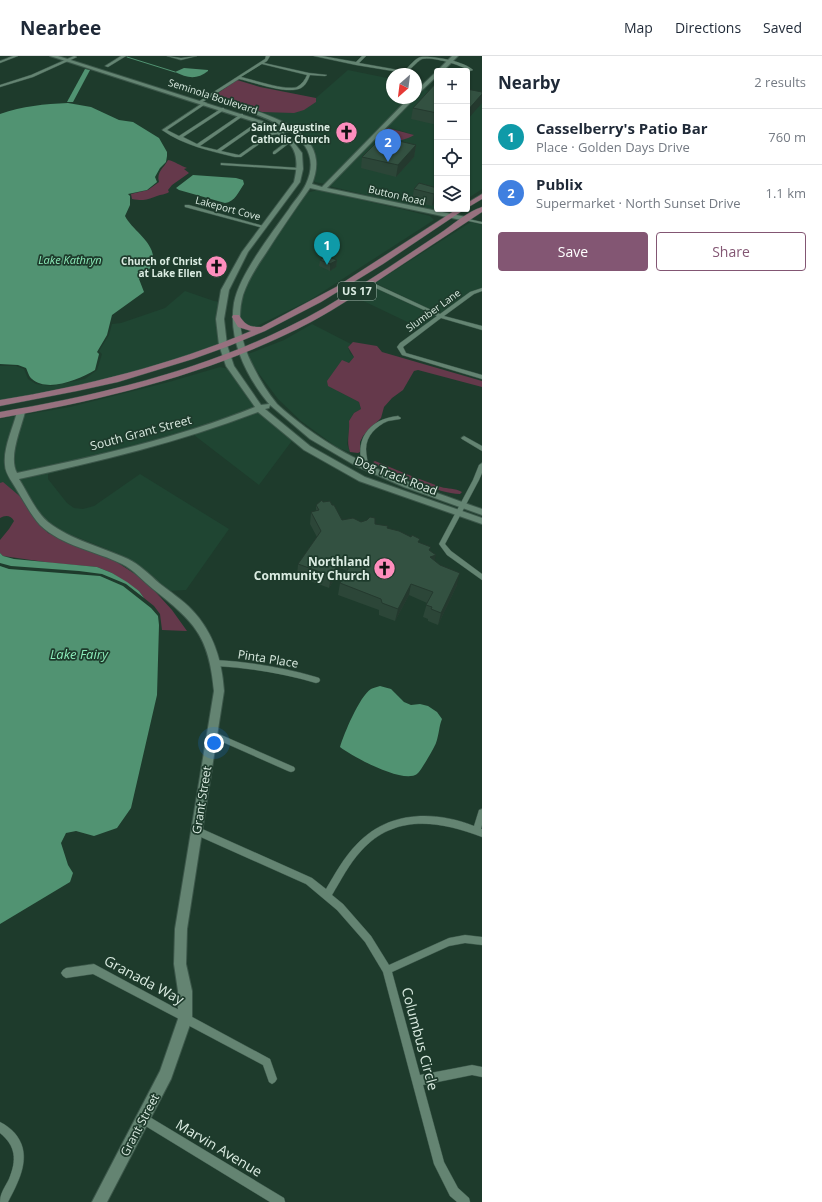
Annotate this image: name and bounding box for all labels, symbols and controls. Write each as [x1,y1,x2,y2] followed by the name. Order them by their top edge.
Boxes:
[20,15,101,41] text: Nearbee
[624,18,653,37] text: Map
[675,18,741,37] text: Directions
[763,18,802,37] text: Saved
[386,68,422,104] north arrow
[434,68,470,212] map controls
[434,68,470,104] button: +
[498,71,560,94] text: Nearby
[754,73,806,91] text: 2 results
[167,75,259,117] street label: Seminola Boulevard
[434,104,470,140] button: −
[536,118,708,138] text: Casselberry's Patio Bar
[251,120,330,146] place label: Saint Augustine Catholic Church
[333,120,359,146] church icon: Saint Augustine Catholic Church
[507,128,515,146] text: 1
[768,128,806,146] text: 760 m
[375,129,401,162] pin: 2
[536,138,690,156] text: Place · Golden Days Drive
[434,140,470,176] button: locate
[536,174,583,194] text: Publix
[434,176,470,212] button: layers
[367,182,427,208] street label: Button Road
[507,184,515,202] text: 2
[765,184,806,202] text: 1.1 km
[194,193,263,224] street label: Lakeport Cove
[536,194,740,212] text: Supermarket · North Sunset Drive
[314,232,340,265] pin: 1
[498,232,648,271] button: Save
[656,232,806,271] button: Share
[38,252,102,267] water label: Lake Kathryn
[121,254,203,280] place label: Church of Christ at Lake Ellen
[204,254,230,280] church icon: Church of Christ at Lake Ellen
[338,282,376,300] road number: US 17
[403,285,463,335] street label: Slumber Lane
[88,411,194,454] street label: South Grant Street
[352,452,440,499] street label: Dog Track Road
[254,553,370,584] place label: Northland Community Church
[372,556,398,582] church icon: Northland Community Church
[50,645,109,663] water label: Lake Fairy
[237,645,300,672] street label: Pinta Place
[204,733,224,753] your location
[188,765,215,835] street label: Grant Street
[101,951,188,1009] street label: Granada Way
[398,985,443,1093] street label: Columbus Circle
[116,1090,163,1159] street label: Grant Street
[173,1114,266,1181] street label: Marvin Avenue

